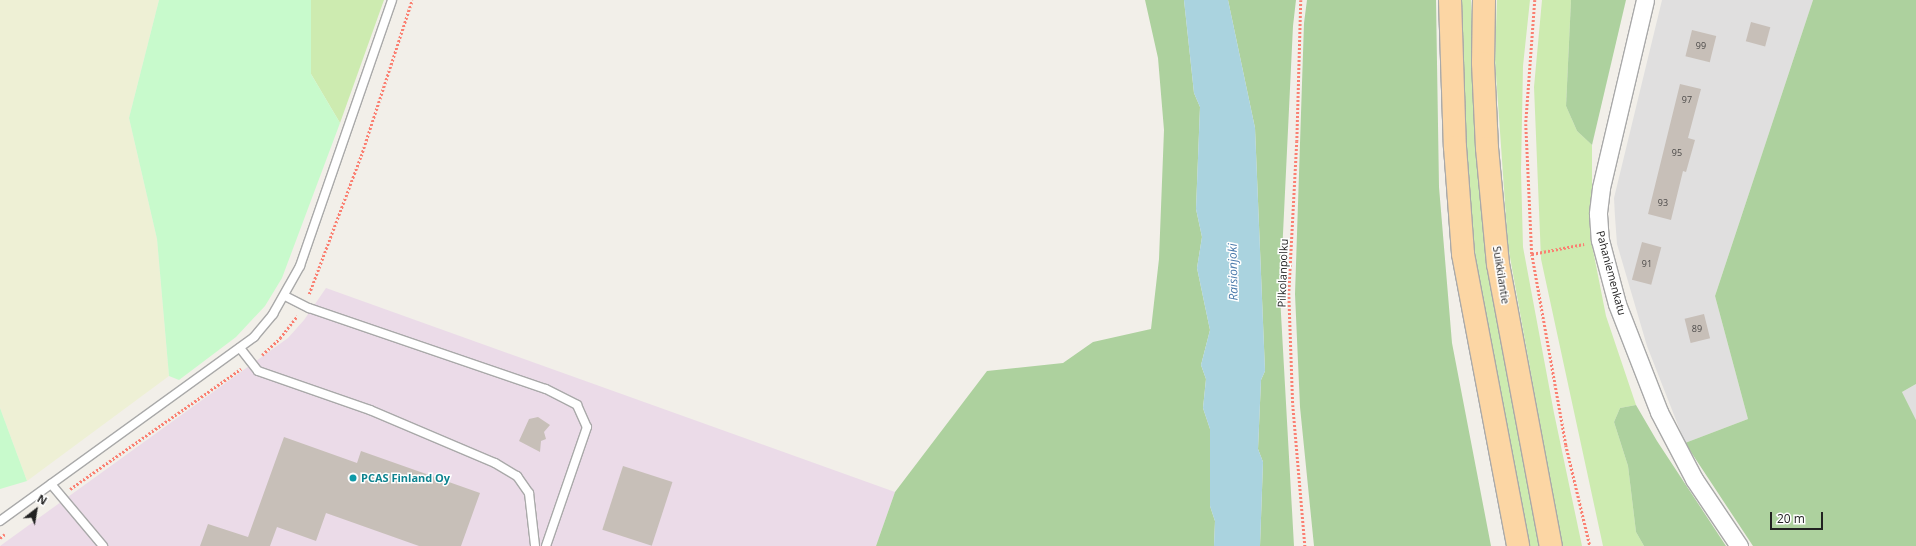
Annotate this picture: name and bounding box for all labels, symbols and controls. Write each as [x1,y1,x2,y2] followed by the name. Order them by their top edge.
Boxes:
[1696,41,1706,51] house number: 99
[1682,95,1692,105] house number: 97
[1672,148,1682,158] house number: 95
[1658,198,1668,208] house number: 93
[1593,229,1629,317] street label: Pahaniemenkatu
[1275,238,1291,308] street label: Pilkolanpolku
[1225,243,1241,301] water label: Raisionjoki
[1490,245,1512,305] street label: Suikkilantie
[1642,259,1652,269] house number: 91
[1692,324,1702,334] house number: 89
[361,471,450,485] place label: PCAS Finland Oy
[348,473,358,483] marker: PCAS Finland Oy
[16,490,56,530] north arrow
[35,491,50,508] text: N
[1772,504,1825,530] scale bar
[1777,510,1805,527] text: 20 m

